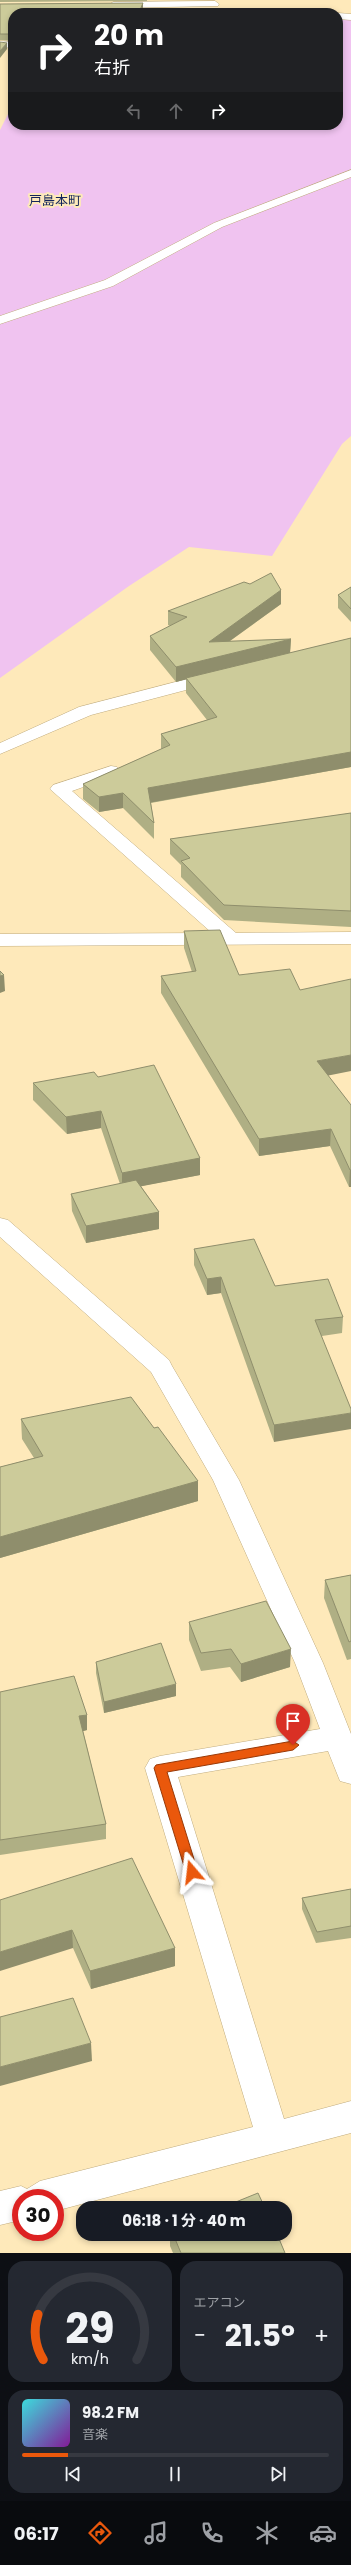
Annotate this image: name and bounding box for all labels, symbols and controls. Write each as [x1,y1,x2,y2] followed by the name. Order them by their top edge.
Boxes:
[94,16,164,55] text: 20 m
[28,24,80,76] icon: right
[94,55,130,80] text: 右折
[123,100,145,122] icon: left
[165,100,187,122] icon: ahead
[207,100,229,122] icon: right
[29,191,81,210] district label: 戸島本町
[276,1704,310,1745] pin
[282,1710,304,1732] icon: arrive
[171,1851,213,1893] position arrow
[12,2189,64,2241] speed limit sign: 30
[122,2210,246,2231] text: 06:18 · 1 分 · 40 m
[194,2293,246,2312] text: エアコン
[65,2298,114,2357] text: 29
[225,2314,295,2357] text: 21.5°
[194,2320,206,2351] text: −
[314,2320,329,2351] text: +
[71,2348,109,2368] text: km/h
[82,2402,139,2423] text: 98.2 FM
[82,2425,108,2444] text: 音楽
[62,2463,84,2485] icon: previous
[164,2463,186,2485] icon: pause
[267,2463,289,2485] icon: next
[86,2519,114,2547] icon: directions
[142,2519,170,2547] icon: music
[198,2519,226,2547] icon: phone
[253,2519,281,2547] icon: climate
[309,2519,337,2547] icon: car
[14,2521,59,2546] text: 06:17

